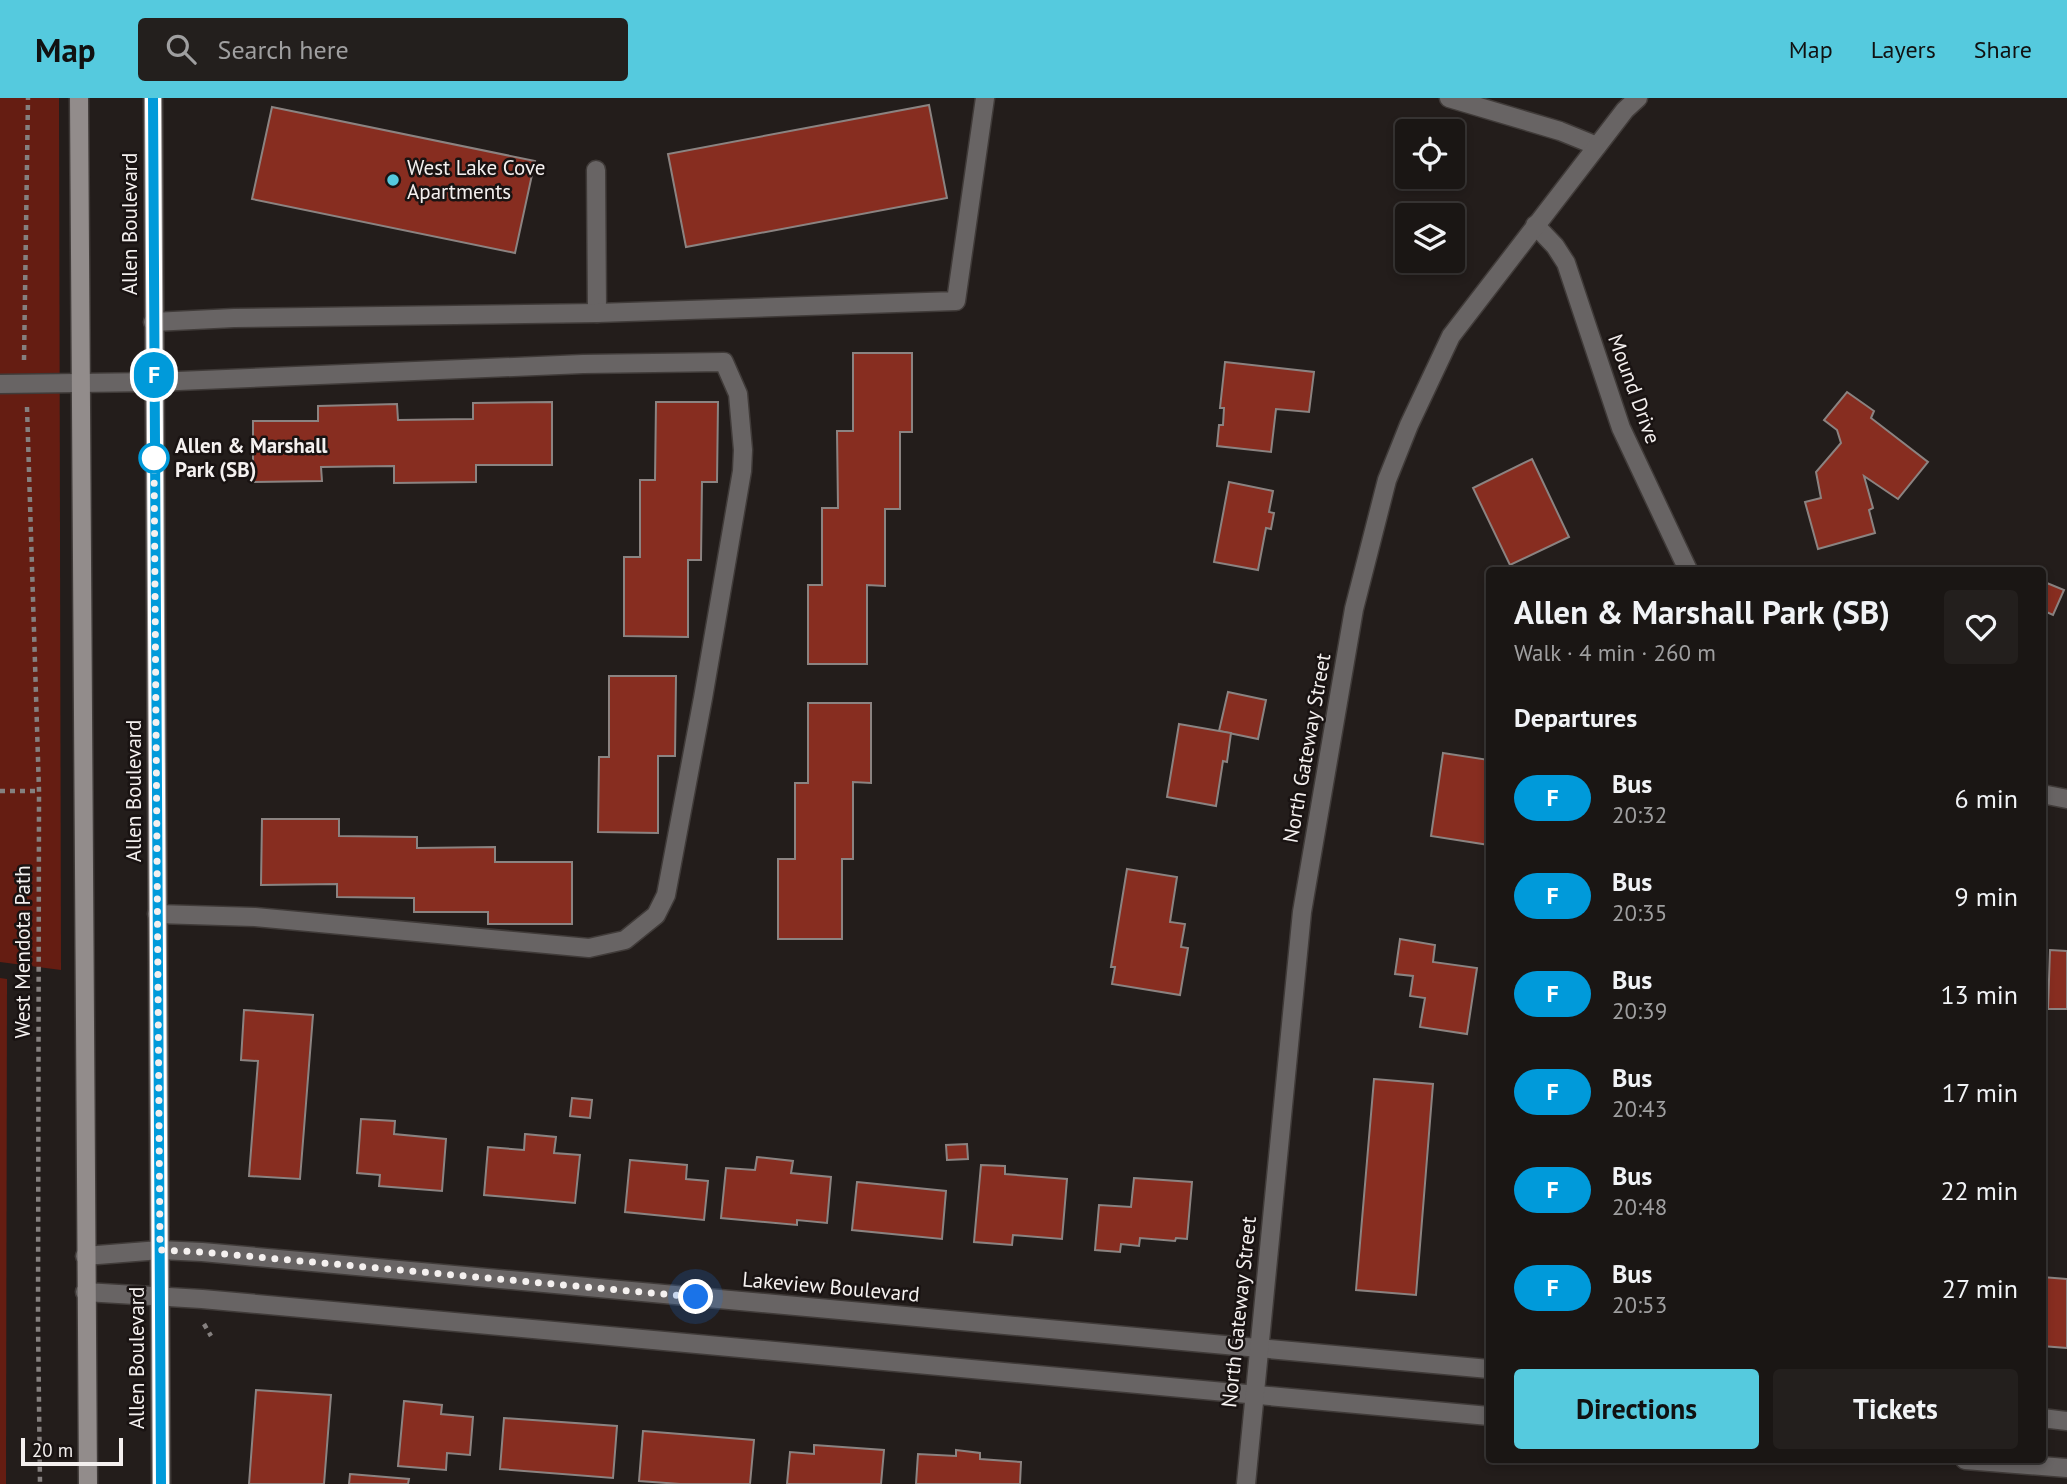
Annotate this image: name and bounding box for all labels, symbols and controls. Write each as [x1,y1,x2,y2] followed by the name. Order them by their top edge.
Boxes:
[138,18,628,81] search box
[35,28,96,71] text: Map
[162,30,200,68] icon: search
[218,33,349,66] text: Search here
[1789,34,1833,65] text: Map
[1871,34,1936,65] text: Layers
[1974,34,2032,65] text: Share
[1395,119,1465,273] map controls
[1395,119,1465,189] button: locate
[116,153,143,295] street label: Allen Boulevard
[407,154,546,205] place label: West Lake Cove Apartments
[385,172,401,188] marker: West Lake Cove Apartments
[1395,203,1465,273] button: layers
[1602,330,1667,447] street label: Mound Drive
[131,352,177,398] line badge: F
[148,359,160,390] text: F
[175,432,328,483] place label: Allen & Marshall Park (SB)
[139,443,169,473] marker: Allen & Marshall Park (SB)
[1514,590,1890,633] text: Allen & Marshall Park (SB)
[1944,590,2018,664] button: heart
[1514,638,1716,667] text: Walk · 4 min · 260 m
[1277,651,1336,845] street label: North Gateway Street
[1514,701,1637,734] text: Departures
[120,720,147,862] street label: Allen Boulevard
[1612,767,1652,800] text: Bus
[1546,782,1559,813] text: F
[1955,782,2018,815] text: 6 min
[1612,800,1667,829] text: 20:32
[9,865,36,1039] street label: West Mendota Path
[1612,865,1652,898] text: Bus
[1546,880,1559,911] text: F
[1955,880,2018,913] text: 9 min
[1612,898,1667,927] text: 20:35
[1612,963,1652,996] text: Bus
[1546,978,1559,1009] text: F
[1940,978,2018,1011] text: 13 min
[1612,996,1667,1025] text: 20:39
[1612,1061,1652,1094] text: Bus
[1546,1076,1559,1107] text: F
[1942,1076,2018,1109] text: 17 min
[1612,1094,1667,1123] text: 20:43
[1612,1159,1652,1192] text: Bus
[1546,1174,1559,1205] text: F
[1940,1174,2018,1207] text: 22 min
[1612,1192,1667,1221] text: 20:48
[1215,1215,1262,1409] street label: North Gateway Street
[1612,1257,1652,1290] text: Bus
[741,1265,921,1308] street label: Lakeview Boulevard
[1546,1272,1559,1303] text: F
[1942,1272,2018,1305] text: 27 min
[678,1279,713,1314] your location
[123,1287,150,1429] street label: Allen Boulevard
[1612,1290,1667,1319] text: 20:53
[1514,1369,1759,1449] button: Directions
[1773,1369,2018,1449] button: Tickets
[21,1435,122,1467] scale bar
[32,1438,73,1462] text: 20 m

